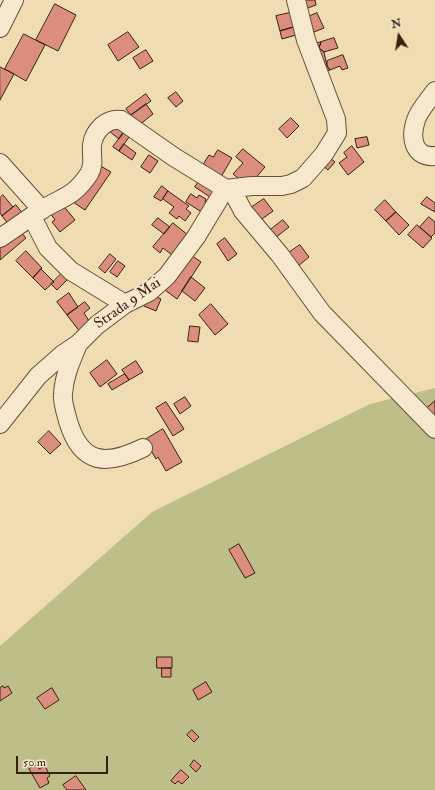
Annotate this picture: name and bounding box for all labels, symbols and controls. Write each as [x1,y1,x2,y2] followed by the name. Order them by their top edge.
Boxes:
[379,16,419,56] north arrow
[390,16,403,31] text: N
[91,275,165,333] street label: Strada 9 Mai
[18,748,110,774] scale bar
[23,755,46,770] text: 50 m

